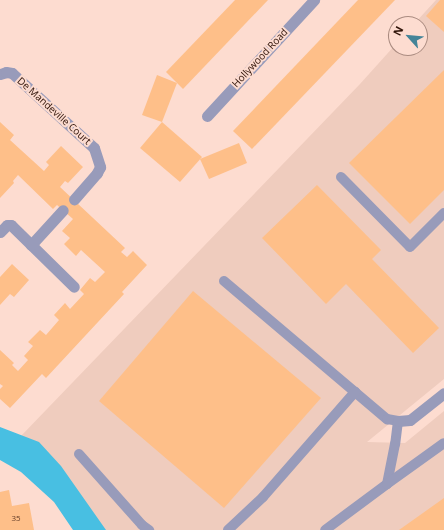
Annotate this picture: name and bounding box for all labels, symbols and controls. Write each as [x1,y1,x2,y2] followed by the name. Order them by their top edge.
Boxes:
[388,16,428,56] north arrow
[389,23,406,38] text: N
[230,26,290,90] street label: Hollywood Road
[15,75,93,147] street label: De Mandeville Court
[11,513,21,523] house number: 35

